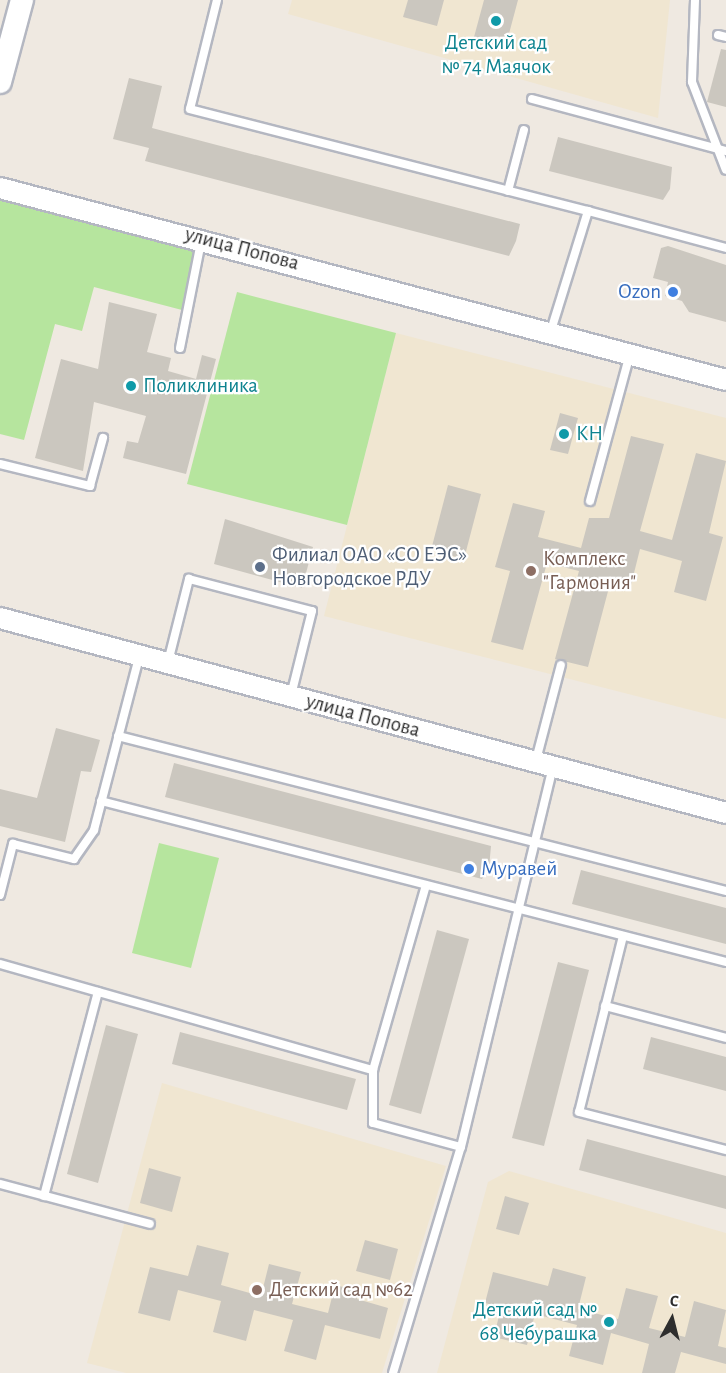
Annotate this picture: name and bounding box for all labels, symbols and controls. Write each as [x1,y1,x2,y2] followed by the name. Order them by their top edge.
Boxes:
[489,14,503,28] marker: Детский сад № 74 Маячок
[441,30,551,80] place label: Детский сад № 74 Маячок
[182,222,302,276] street label: улица Попова
[618,279,661,305] place label: Ozon
[666,285,680,299] marker: Ozon
[143,373,258,399] place label: Поликлиника
[124,379,138,393] marker: Поликлиника
[576,421,603,447] place label: КН
[557,427,571,441] marker: КН
[272,542,467,592] place label: Филиал ОАО «СО ЕЭС» Новгородское РДУ
[543,546,636,596] place label: Комплекс "Гармония"
[253,560,267,574] marker: Филиал ОАО «СО ЕЭС» Новгородское РДУ
[524,564,538,578] marker: Комплекс "Гармония"
[303,689,423,743] street label: улица Попова
[481,856,557,882] place label: Муравей
[462,862,476,876] marker: Муравей
[269,1277,413,1303] place label: Детский сад №62
[250,1283,264,1297] marker: Детский сад №62
[642,1289,702,1349] north arrow
[669,1293,680,1310] text: С
[473,1297,597,1347] place label: Детский сад № 68 Чебурашка
[602,1315,616,1329] marker: Детский сад № 68 Чебурашка

